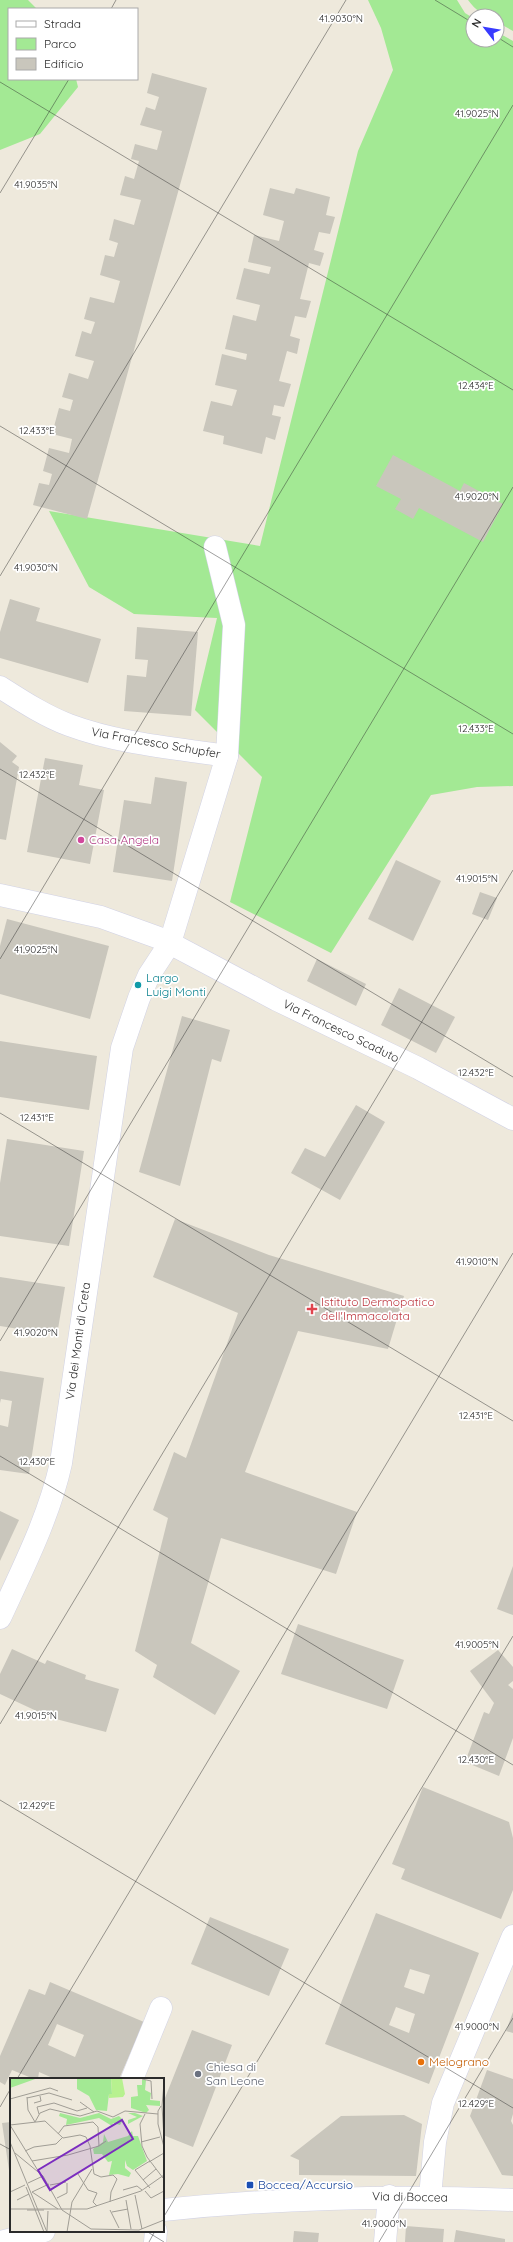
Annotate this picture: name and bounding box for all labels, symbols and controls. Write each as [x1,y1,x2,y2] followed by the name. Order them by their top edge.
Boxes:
[8,8,138,80] legend
[465,8,505,48] north arrow
[319,12,363,25] text: 41.9030°N
[44,16,81,31] text: Strada
[468,16,485,30] text: N
[44,36,76,51] text: Parco
[44,56,84,71] text: Edificio
[455,107,499,120] text: 41.9025°N
[14,178,58,191] text: 41.9035°N
[458,379,494,392] text: 12.434°E
[19,424,55,437] text: 12.433°E
[455,490,499,503] text: 41.9020°N
[14,561,58,574] text: 41.9030°N
[458,722,494,735] text: 12.433°E
[90,724,222,761] street label: Via Francesco Schupfer
[19,768,55,781] text: 12.432°E
[89,832,159,847] place label: Casa Angela
[76,835,86,845] marker: Casa Angela
[456,872,498,885] text: 41.9015°N
[14,943,58,956] text: 41.9025°N
[146,970,206,999] place label: Largo Luigi Monti
[133,980,143,990] marker: Largo Luigi Monti
[281,996,402,1065] street label: Via Francesco Scaduto
[458,1066,494,1079] text: 12.432°E
[20,1111,54,1124] text: 12.431°E
[456,1255,498,1268] text: 41.9010°N
[62,1281,93,1401] street label: Via dei Monti di Creta
[321,1294,435,1323] place label: Istituto Dermopatico dell'Immacolata
[306,1303,318,1315] marker: Istituto Dermopatico dell'Immacolata
[14,1326,58,1339] text: 41.9020°N
[459,1409,493,1422] text: 12.431°E
[19,1455,55,1468] text: 12.430°E
[455,1638,499,1651] text: 41.9005°N
[15,1709,57,1722] text: 41.9015°N
[458,1753,494,1766] text: 12.430°E
[19,1799,55,1812] text: 12.429°E
[455,2020,499,2033] text: 41.9000°N
[429,2054,489,2069] place label: Melograno
[416,2057,426,2067] marker: Melograno
[206,2059,265,2088] place label: Chiesa di San Leone
[193,2069,203,2079] marker: Chiesa di San Leone
[10,2078,164,2232] inset map
[458,2097,494,2110] text: 12.429°E
[258,2177,353,2192] place label: Boccea/Accursio
[245,2180,255,2190] marker: Boccea/Accursio
[372,2188,448,2205] street label: Via di Boccea
[362,2217,406,2230] text: 41.9000°N

